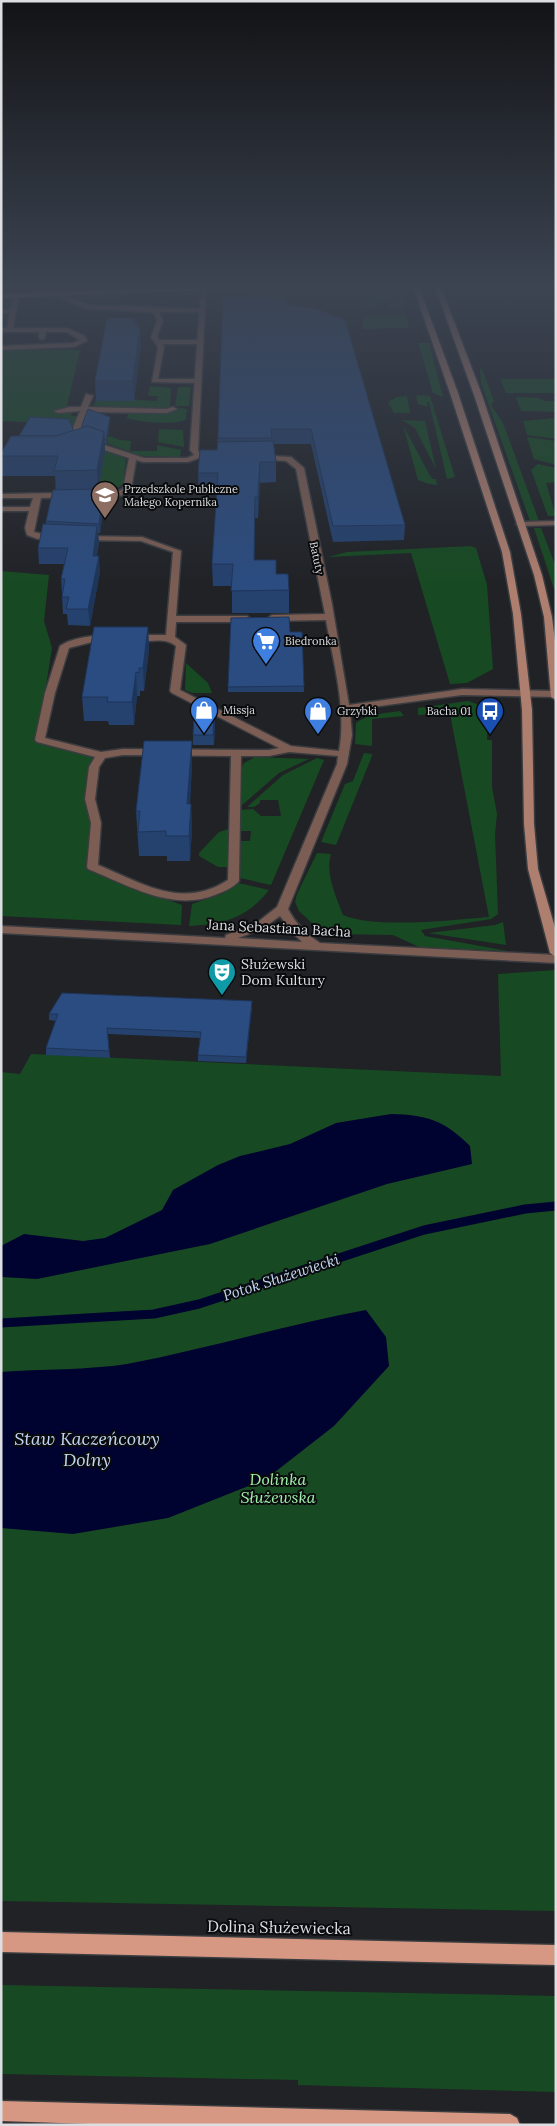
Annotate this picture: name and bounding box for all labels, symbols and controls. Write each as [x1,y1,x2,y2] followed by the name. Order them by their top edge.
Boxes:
[90,480,120,519] school or university icon: Przedszkole Publiczne Małego Kopernika
[124,482,238,509] place label: Przedszkole Publiczne Małego Kopernika
[307,540,327,576] street label: Batuty
[251,626,281,665] supermarket icon: Biedronka
[285,634,337,648] place label: Biedronka
[189,695,219,734] shop icon: Missja
[303,696,333,735] shop icon: Grzybki
[475,696,505,735] bus stop icon: Bacha 01
[223,703,255,717] place label: Missja
[337,704,377,718] place label: Grzybki
[427,704,471,718] place label: Bacha 01
[206,915,351,941] street label: Jana Sebastiana Bacha
[241,955,325,989] place label: Służewski Dom Kultury
[207,957,237,996] theatre icon: Służewski Dom Kultury
[220,1249,342,1305] water label: Potok Służewiecki
[14,1427,160,1471] water label: Staw Kaczeńcowy Dolny
[240,1469,316,1507] park label: Dolinka Służewska
[207,1916,351,1938] street label: Dolina Służewiecka

